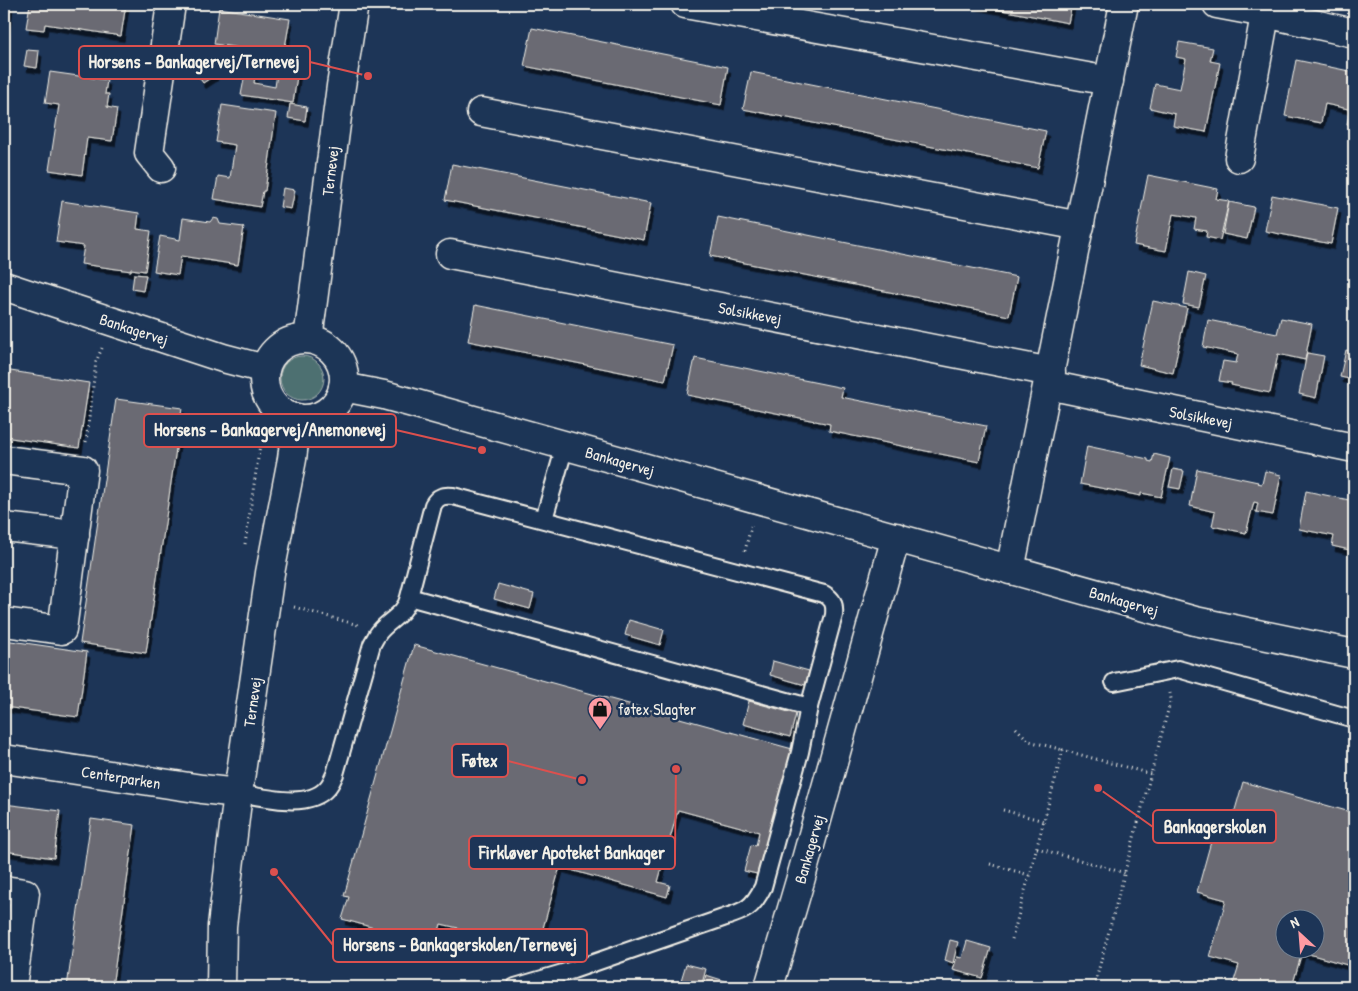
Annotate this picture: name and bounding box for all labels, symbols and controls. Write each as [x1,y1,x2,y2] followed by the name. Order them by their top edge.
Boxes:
[79,46,310,79] callout: Horsens - Bankagervej/Ternevej
[89,49,299,75] text: Horsens - Bankagervej/Ternevej
[316,145,344,197] street label: Ternevej
[717,296,783,330] street label: Solsikkevej
[97,308,171,350] street label: Bankagervej
[1168,400,1234,434] street label: Solsikkevej
[144,414,396,447] callout: Horsens - Bankagervej/Anemonevej
[154,417,386,443] text: Horsens - Bankagervej/Anemonevej
[583,441,657,481] street label: Bankagervej
[1087,581,1161,621] street label: Bankagervej
[238,676,266,728] street label: Ternevej
[587,696,613,730] shop icon: føtex Slagter
[618,698,696,720] place label: føtex Slagter
[452,744,508,777] callout: Føtex
[461,748,498,773] text: Føtex
[80,760,162,794] street label: Centerparken
[1153,810,1276,843] callout: Bankagerskolen
[789,812,829,886] street label: Bankagervej
[1164,814,1266,840] text: Bankagerskolen
[469,836,675,869] callout: Firkløver Apoteket Bankager
[478,840,665,866] text: Firkløver Apoteket Bankager
[1276,908,1326,958] north arrow
[1287,911,1302,932] text: N
[333,929,587,962] callout: Horsens - Bankagerskolen/Ternevej
[343,932,577,958] text: Horsens - Bankagerskolen/Ternevej

